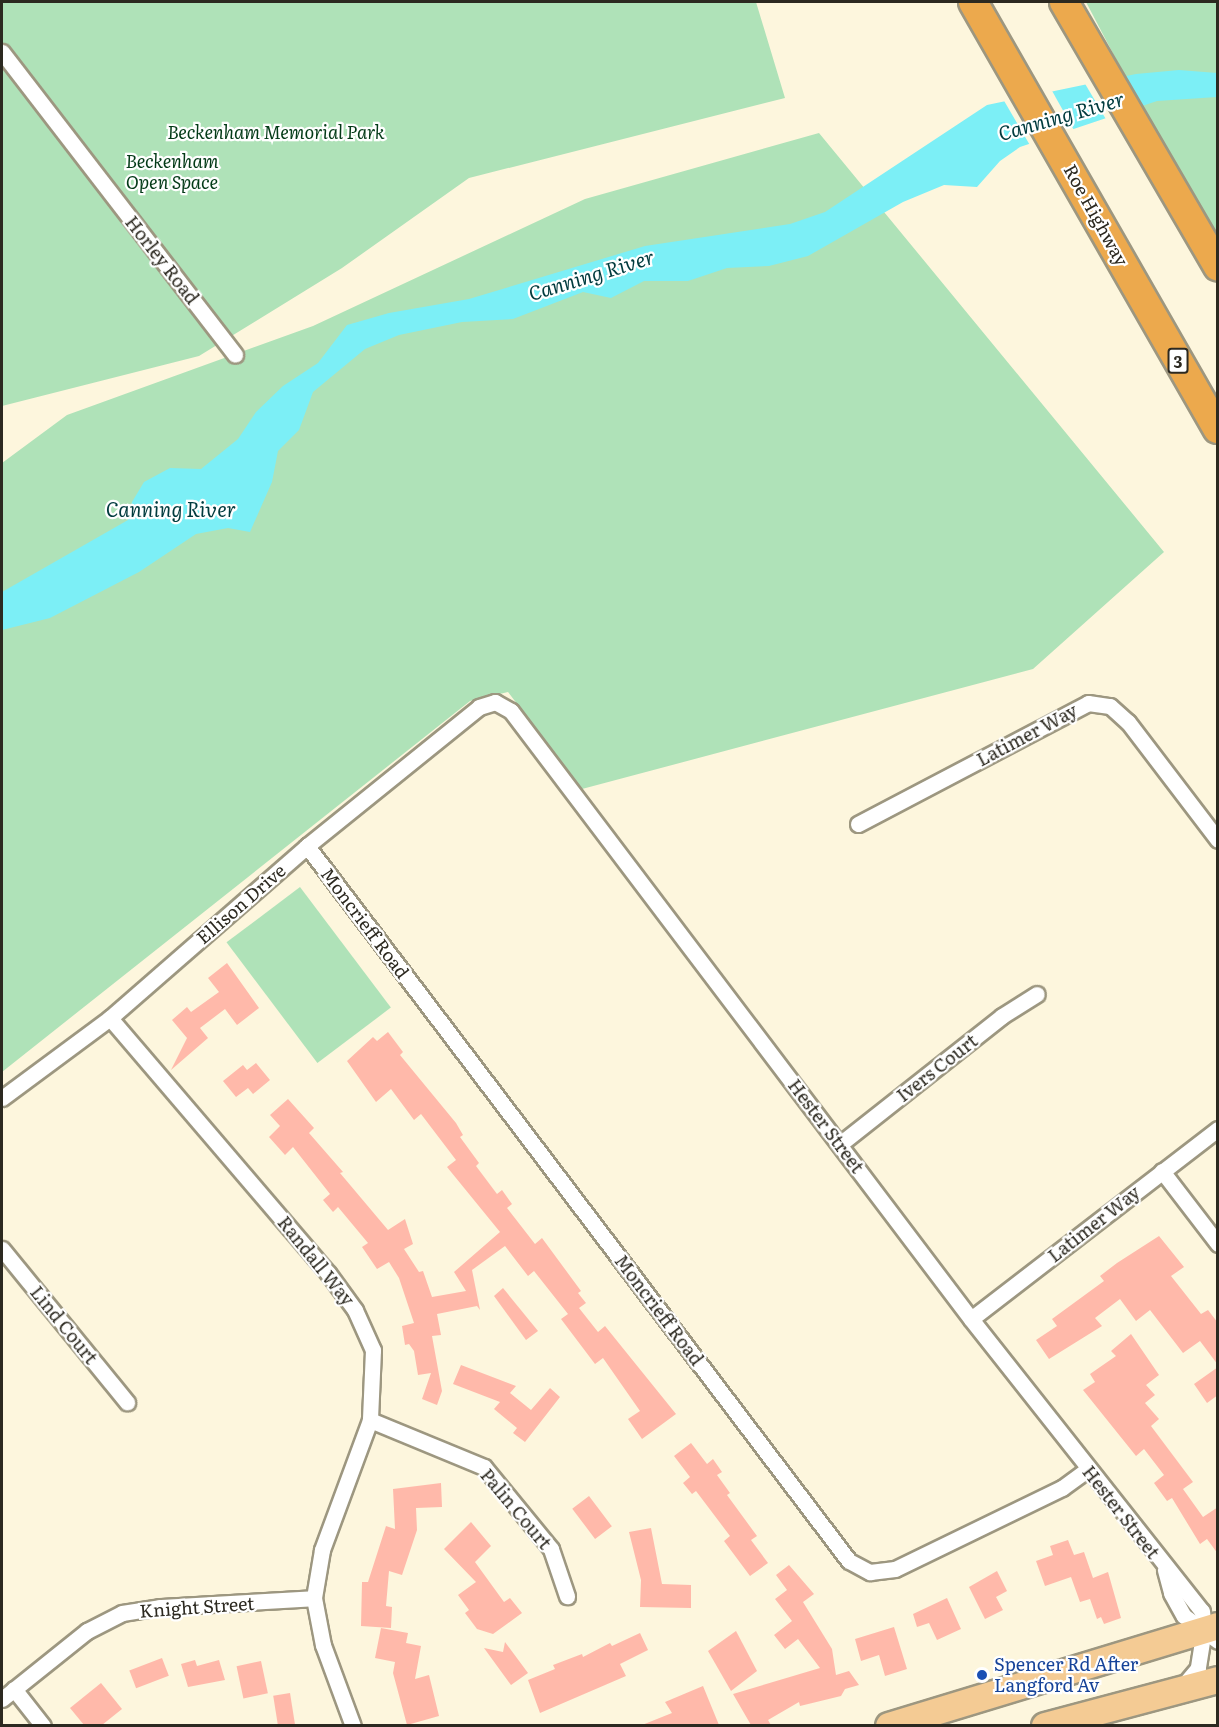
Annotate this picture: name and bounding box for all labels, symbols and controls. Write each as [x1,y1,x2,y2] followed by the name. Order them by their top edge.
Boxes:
[995,86,1127,144] water label: Canning River
[167,121,385,143] park label: Beckenham Memorial Park
[126,151,218,194] park label: Beckenham Open Space
[1059,161,1133,269] street label: Roe Highway
[121,212,203,308] street label: Horley Road
[525,243,657,305] water label: Canning River
[1168,348,1188,374] road number: 3
[106,496,236,520] water label: Canning River
[973,699,1081,771] street label: Latimer Way
[192,860,290,948] street label: Ellison Drive
[316,863,414,983] street label: Moncrieff Road
[892,1030,982,1106] street label: Ivers Court
[784,1075,868,1177] street label: Hester Street
[1044,1181,1144,1267] street label: Latimer Way
[273,1212,359,1310] street label: Randall Way
[610,1250,708,1370] street label: Moncrieff Road
[26,1282,102,1368] street label: Lind Court
[1078,1461,1164,1563] street label: Hester Street
[476,1464,556,1554] street label: Palin Court
[139,1592,255,1622] street label: Knight Street
[994,1654,1138,1696] place label: Spencer Rd After Langford Av
[975,1668,989,1682] marker: Spencer Rd After Langford Av

